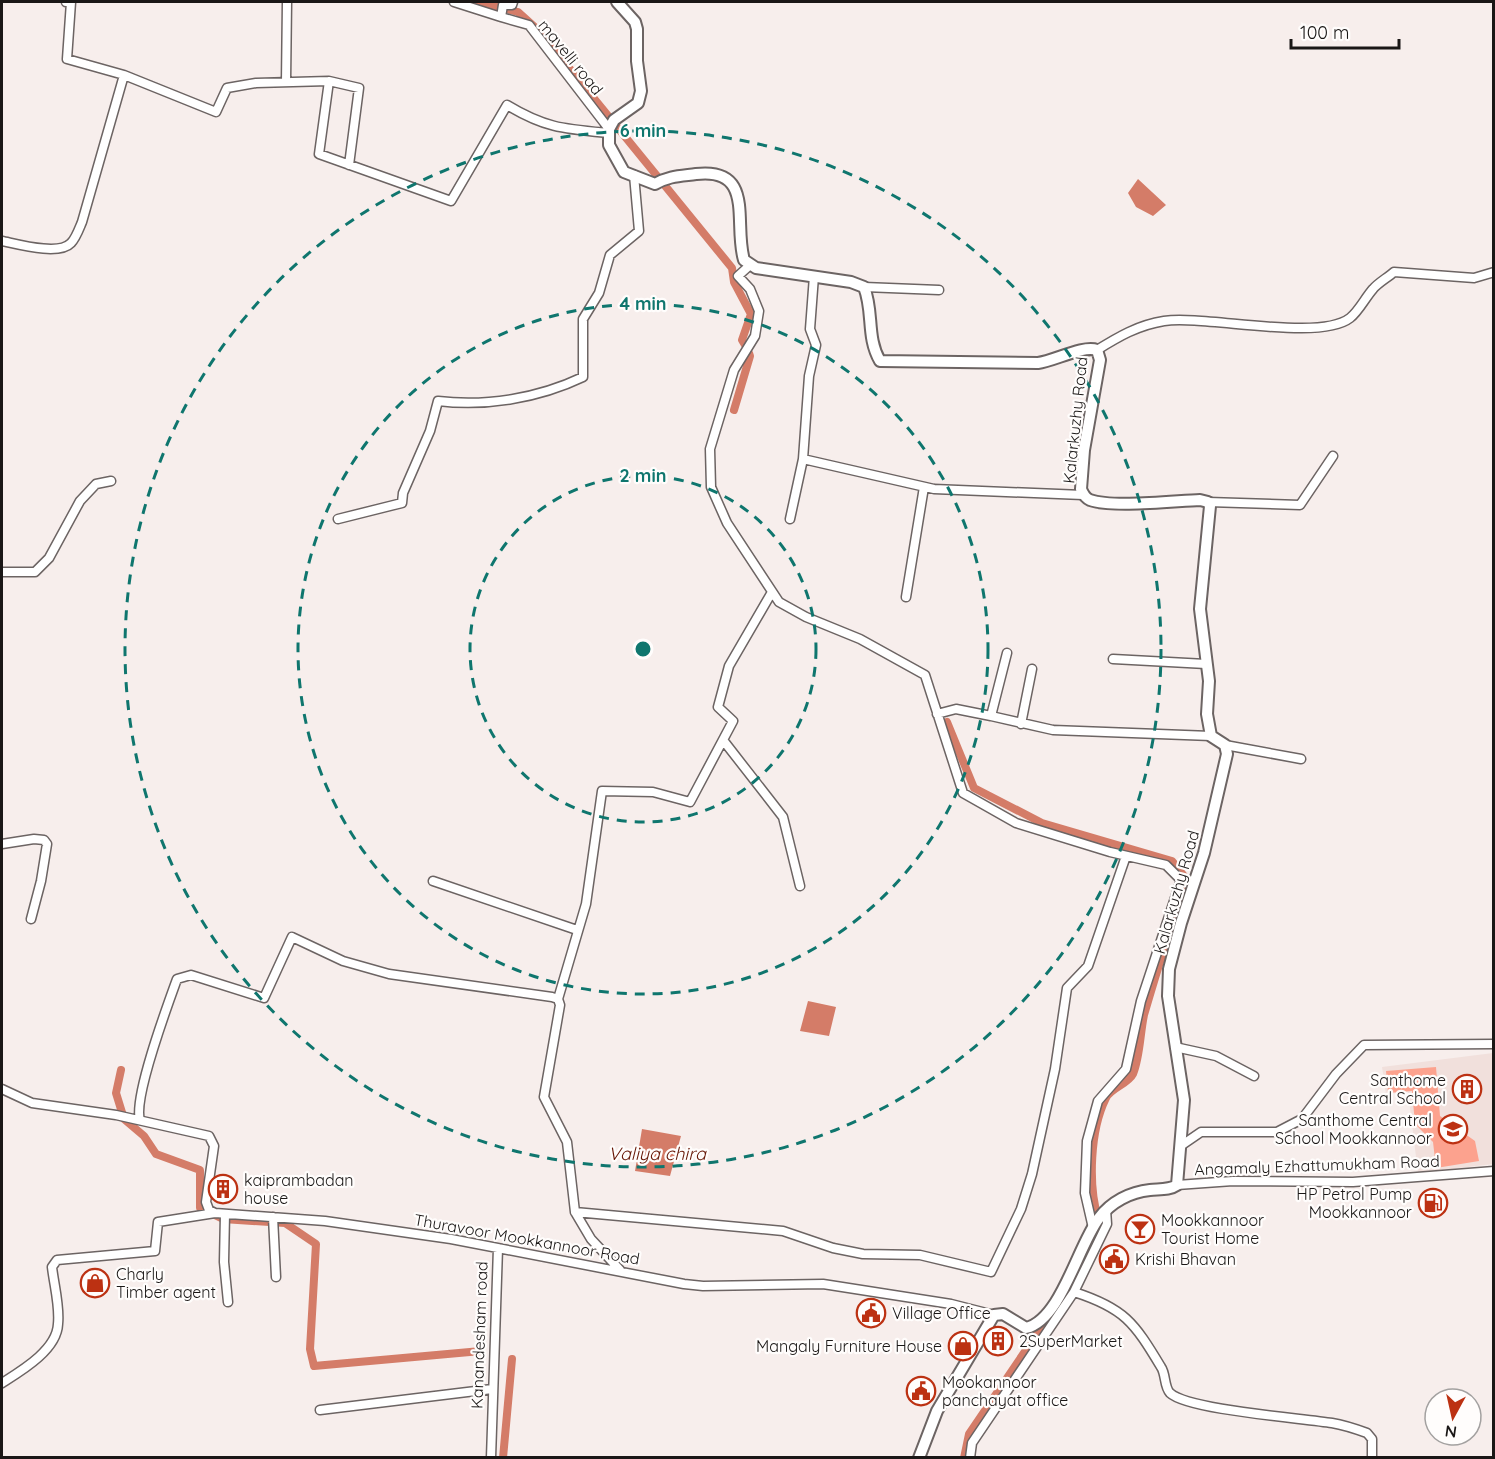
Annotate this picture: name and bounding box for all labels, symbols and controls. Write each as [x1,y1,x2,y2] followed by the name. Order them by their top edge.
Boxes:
[1291,12,1399,50] scale bar
[534,15,608,99] street label: mavelli road
[1300,21,1349,44] text: 100 m
[620,119,666,142] text: 6 min
[619,292,667,315] text: 4 min
[1058,356,1092,484] street label: Kalarkuzhy Road
[620,464,666,487] text: 2 min
[633,639,653,659] centre of rings
[1149,828,1203,956] street label: Kalarkuzhy Road
[1339,1070,1446,1108] place label: Santhome Central School
[1451,1073,1483,1105] building icon: Santhome Central School
[1275,1110,1432,1148] place label: Santhome Central School Mookkannoor
[1437,1113,1469,1145] school or university icon: Santhome Central School Mookkannoor
[608,1142,707,1165] water label: Valiya chira
[1194,1151,1440,1179] street label: Angamaly Ezhattumukham Road
[244,1170,354,1208] place label: kaiprambadan house
[207,1173,239,1205] building icon: kaiprambadan house
[1296,1184,1412,1222] place label: HP Petrol Pump Mookkannoor
[1417,1187,1449,1219] fuel station icon: HP Petrol Pump Mookkannoor
[413,1209,641,1269] street label: Thuravoor Mookkannoor Road
[1161,1210,1264,1248] place label: Mookkannoor Tourist Home
[1124,1213,1156,1245] bar icon: Mookkannoor Tourist Home
[1098,1243,1130,1275] public building icon: Krishi Bhavan
[1135,1249,1236,1269] place label: Krishi Bhavan
[466,1261,492,1409] street label: Kanandesham road
[116,1264,216,1302] place label: Charly Timber agent
[79,1267,111,1299] shop icon: Charly Timber agent
[855,1297,887,1329] public building icon: Village Office
[892,1303,991,1323] place label: Village Office
[982,1325,1014,1357] building icon: 2SuperMarket
[947,1330,979,1362] shop icon: Mangaly Furniture House
[1019,1331,1123,1351] place label: 2SuperMarket
[756,1336,942,1356] place label: Mangaly Furniture House
[942,1372,1068,1410] place label: Mookannoor panchayat office
[905,1375,937,1407] public building icon: Mookannoor panchayat office
[1423,1387,1483,1447] north arrow
[1444,1421,1458,1443] text: N

